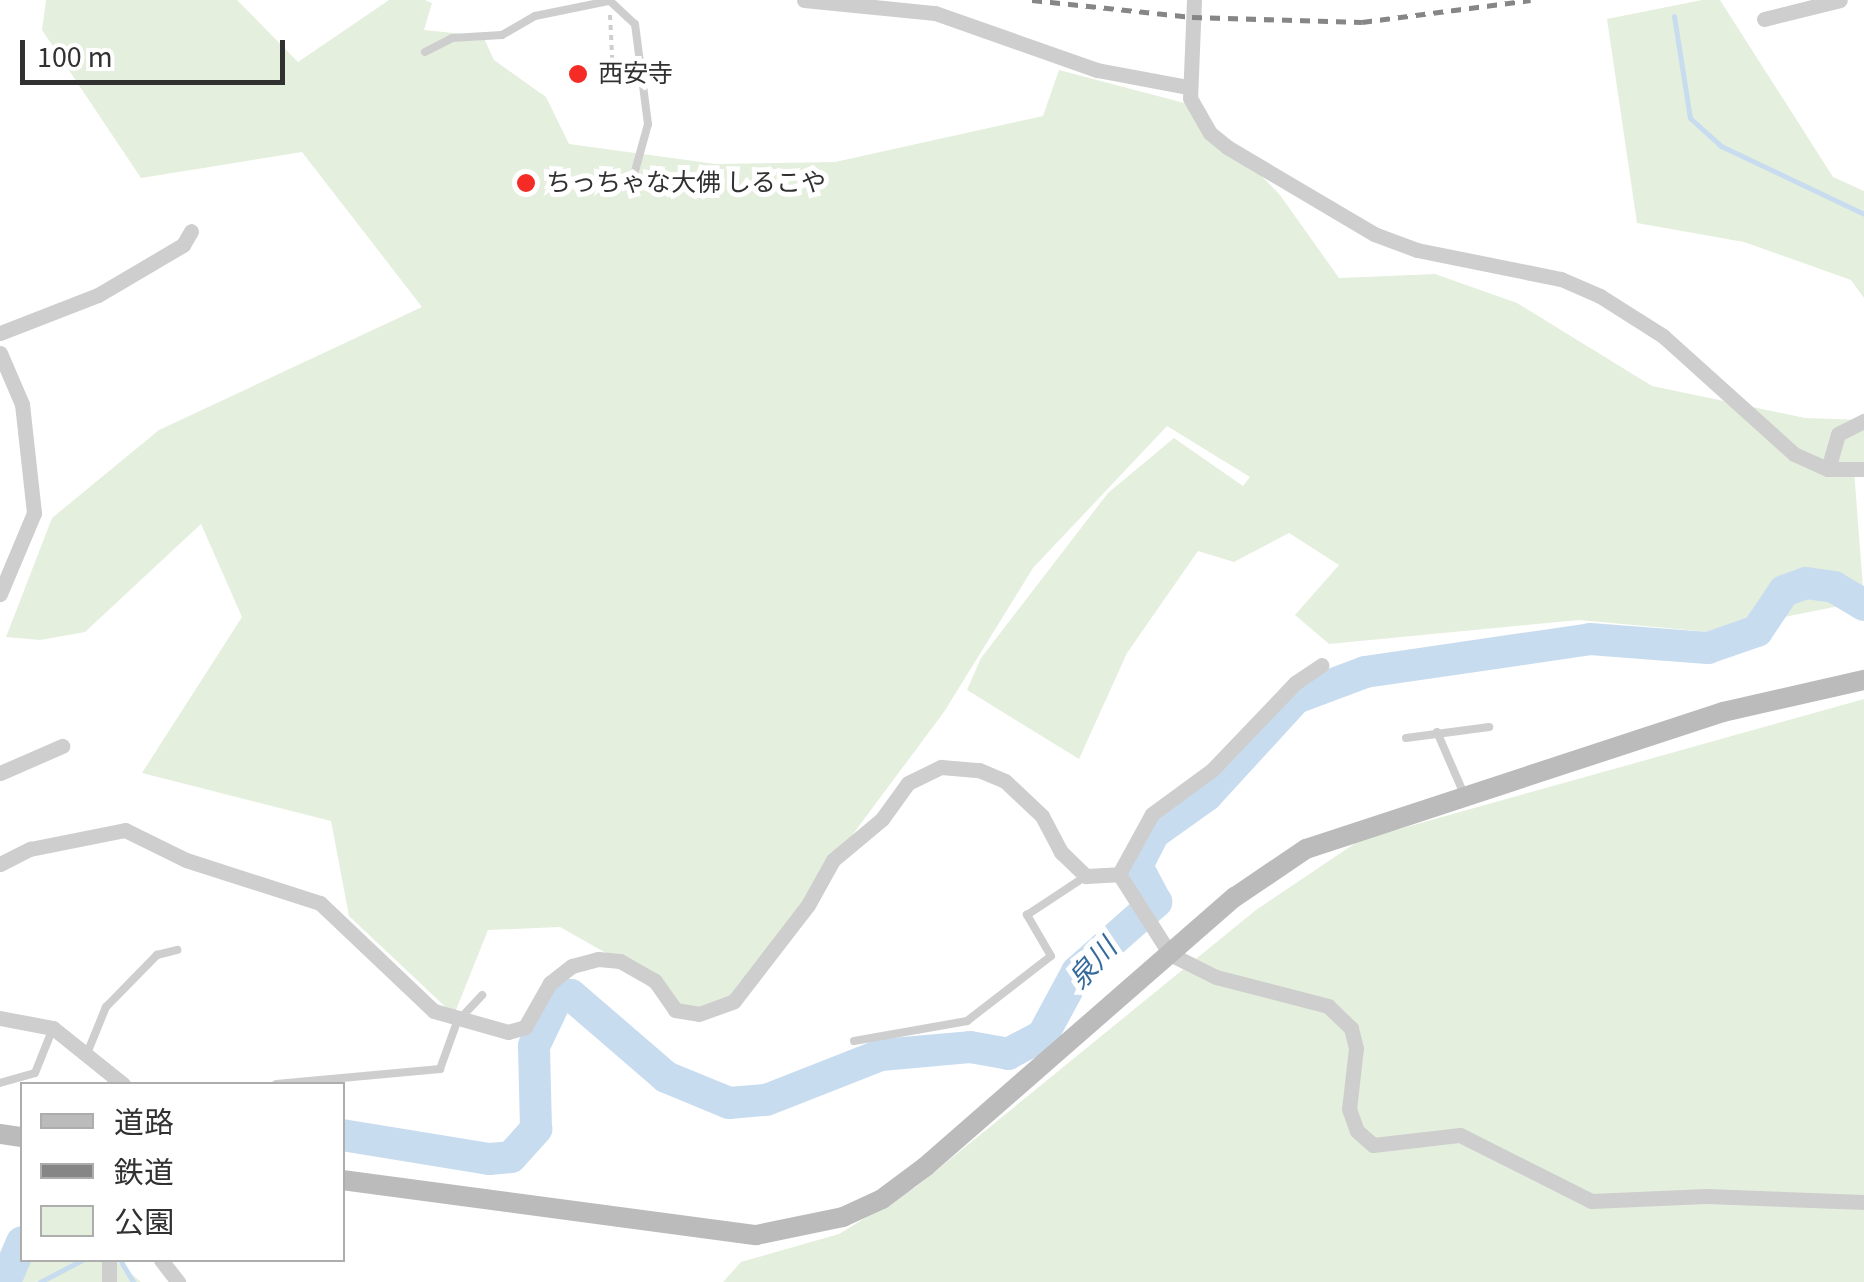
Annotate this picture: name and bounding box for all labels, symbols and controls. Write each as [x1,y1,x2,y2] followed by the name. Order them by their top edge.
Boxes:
[25,20,290,82] scale bar
[37,36,113,79] text: 100 m
[598,59,673,89] place label: 西安寺
[567,63,589,85] marker: 西安寺
[546,168,826,198] place label: ちっちゃな大佛 しるこや
[515,172,537,194] marker: ちっちゃな大佛 しるこや
[1062,932,1124,996] water label: 泉川
[20,1082,345,1262] legend
[114,1102,174,1145] text: 道路
[114,1152,174,1195] text: 鉄道
[114,1202,174,1245] text: 公園

